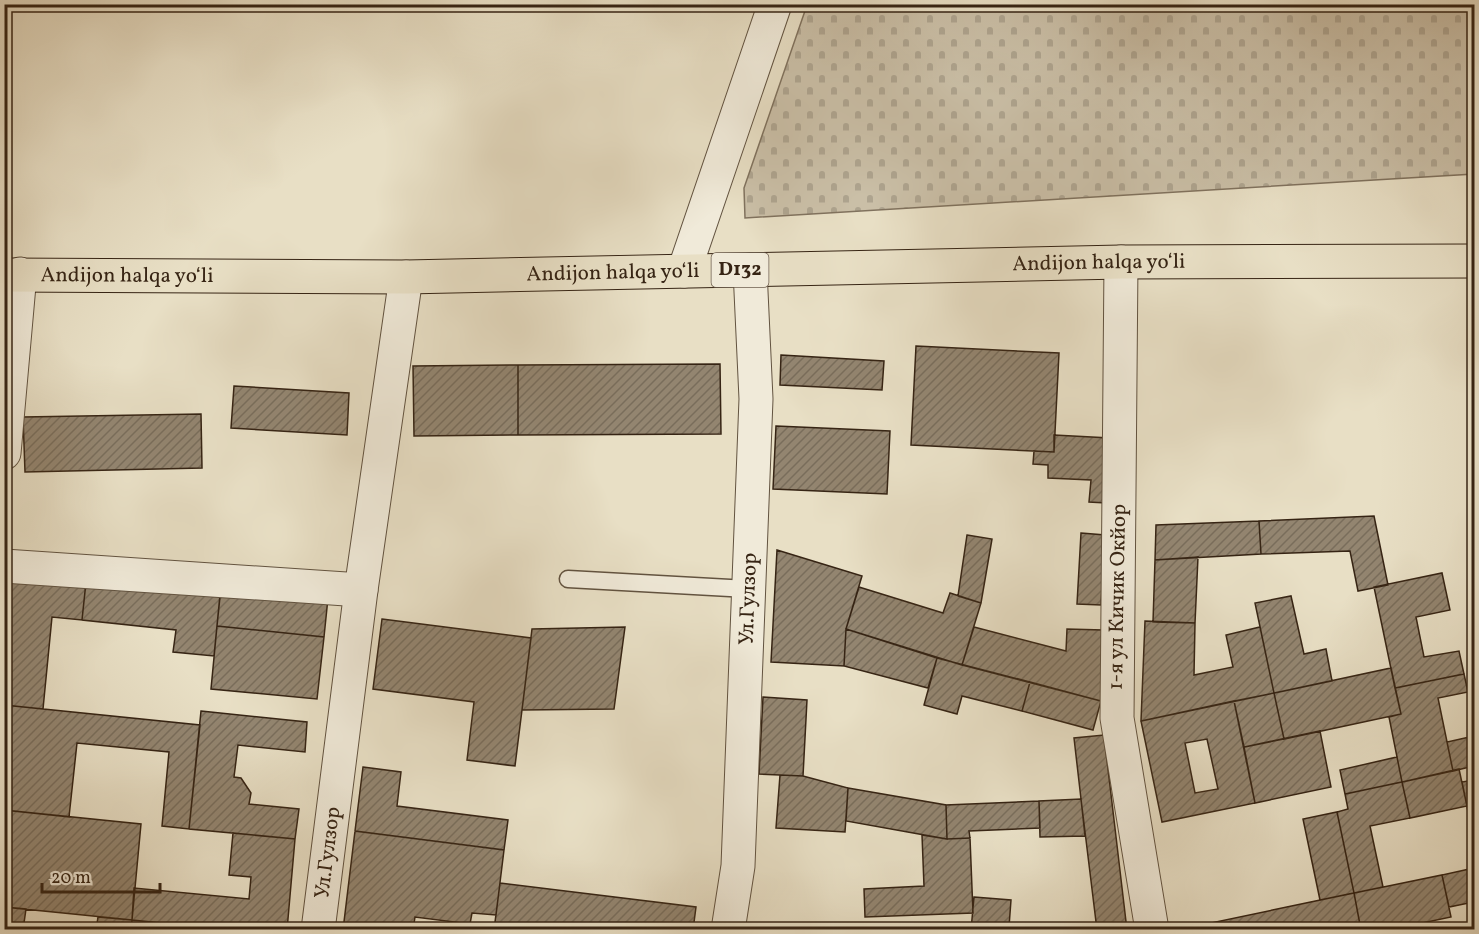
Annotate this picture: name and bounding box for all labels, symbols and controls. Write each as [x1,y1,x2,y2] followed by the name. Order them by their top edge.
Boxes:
[1012,247,1185,279] street label: Andijon halqa yo‘li
[712,253,768,287] road number: D132
[526,256,700,289] street label: Andijon halqa yo‘li
[40,261,214,291] street label: Andijon halqa yo‘li
[1102,504,1134,690] street label: 1-я ул Кичик Окйор
[732,552,765,646] street label: Ул.Гулзор
[308,805,348,900] street label: Ул.Гулзор
[42,856,160,894] scale bar
[51,866,91,891] text: 20 m

